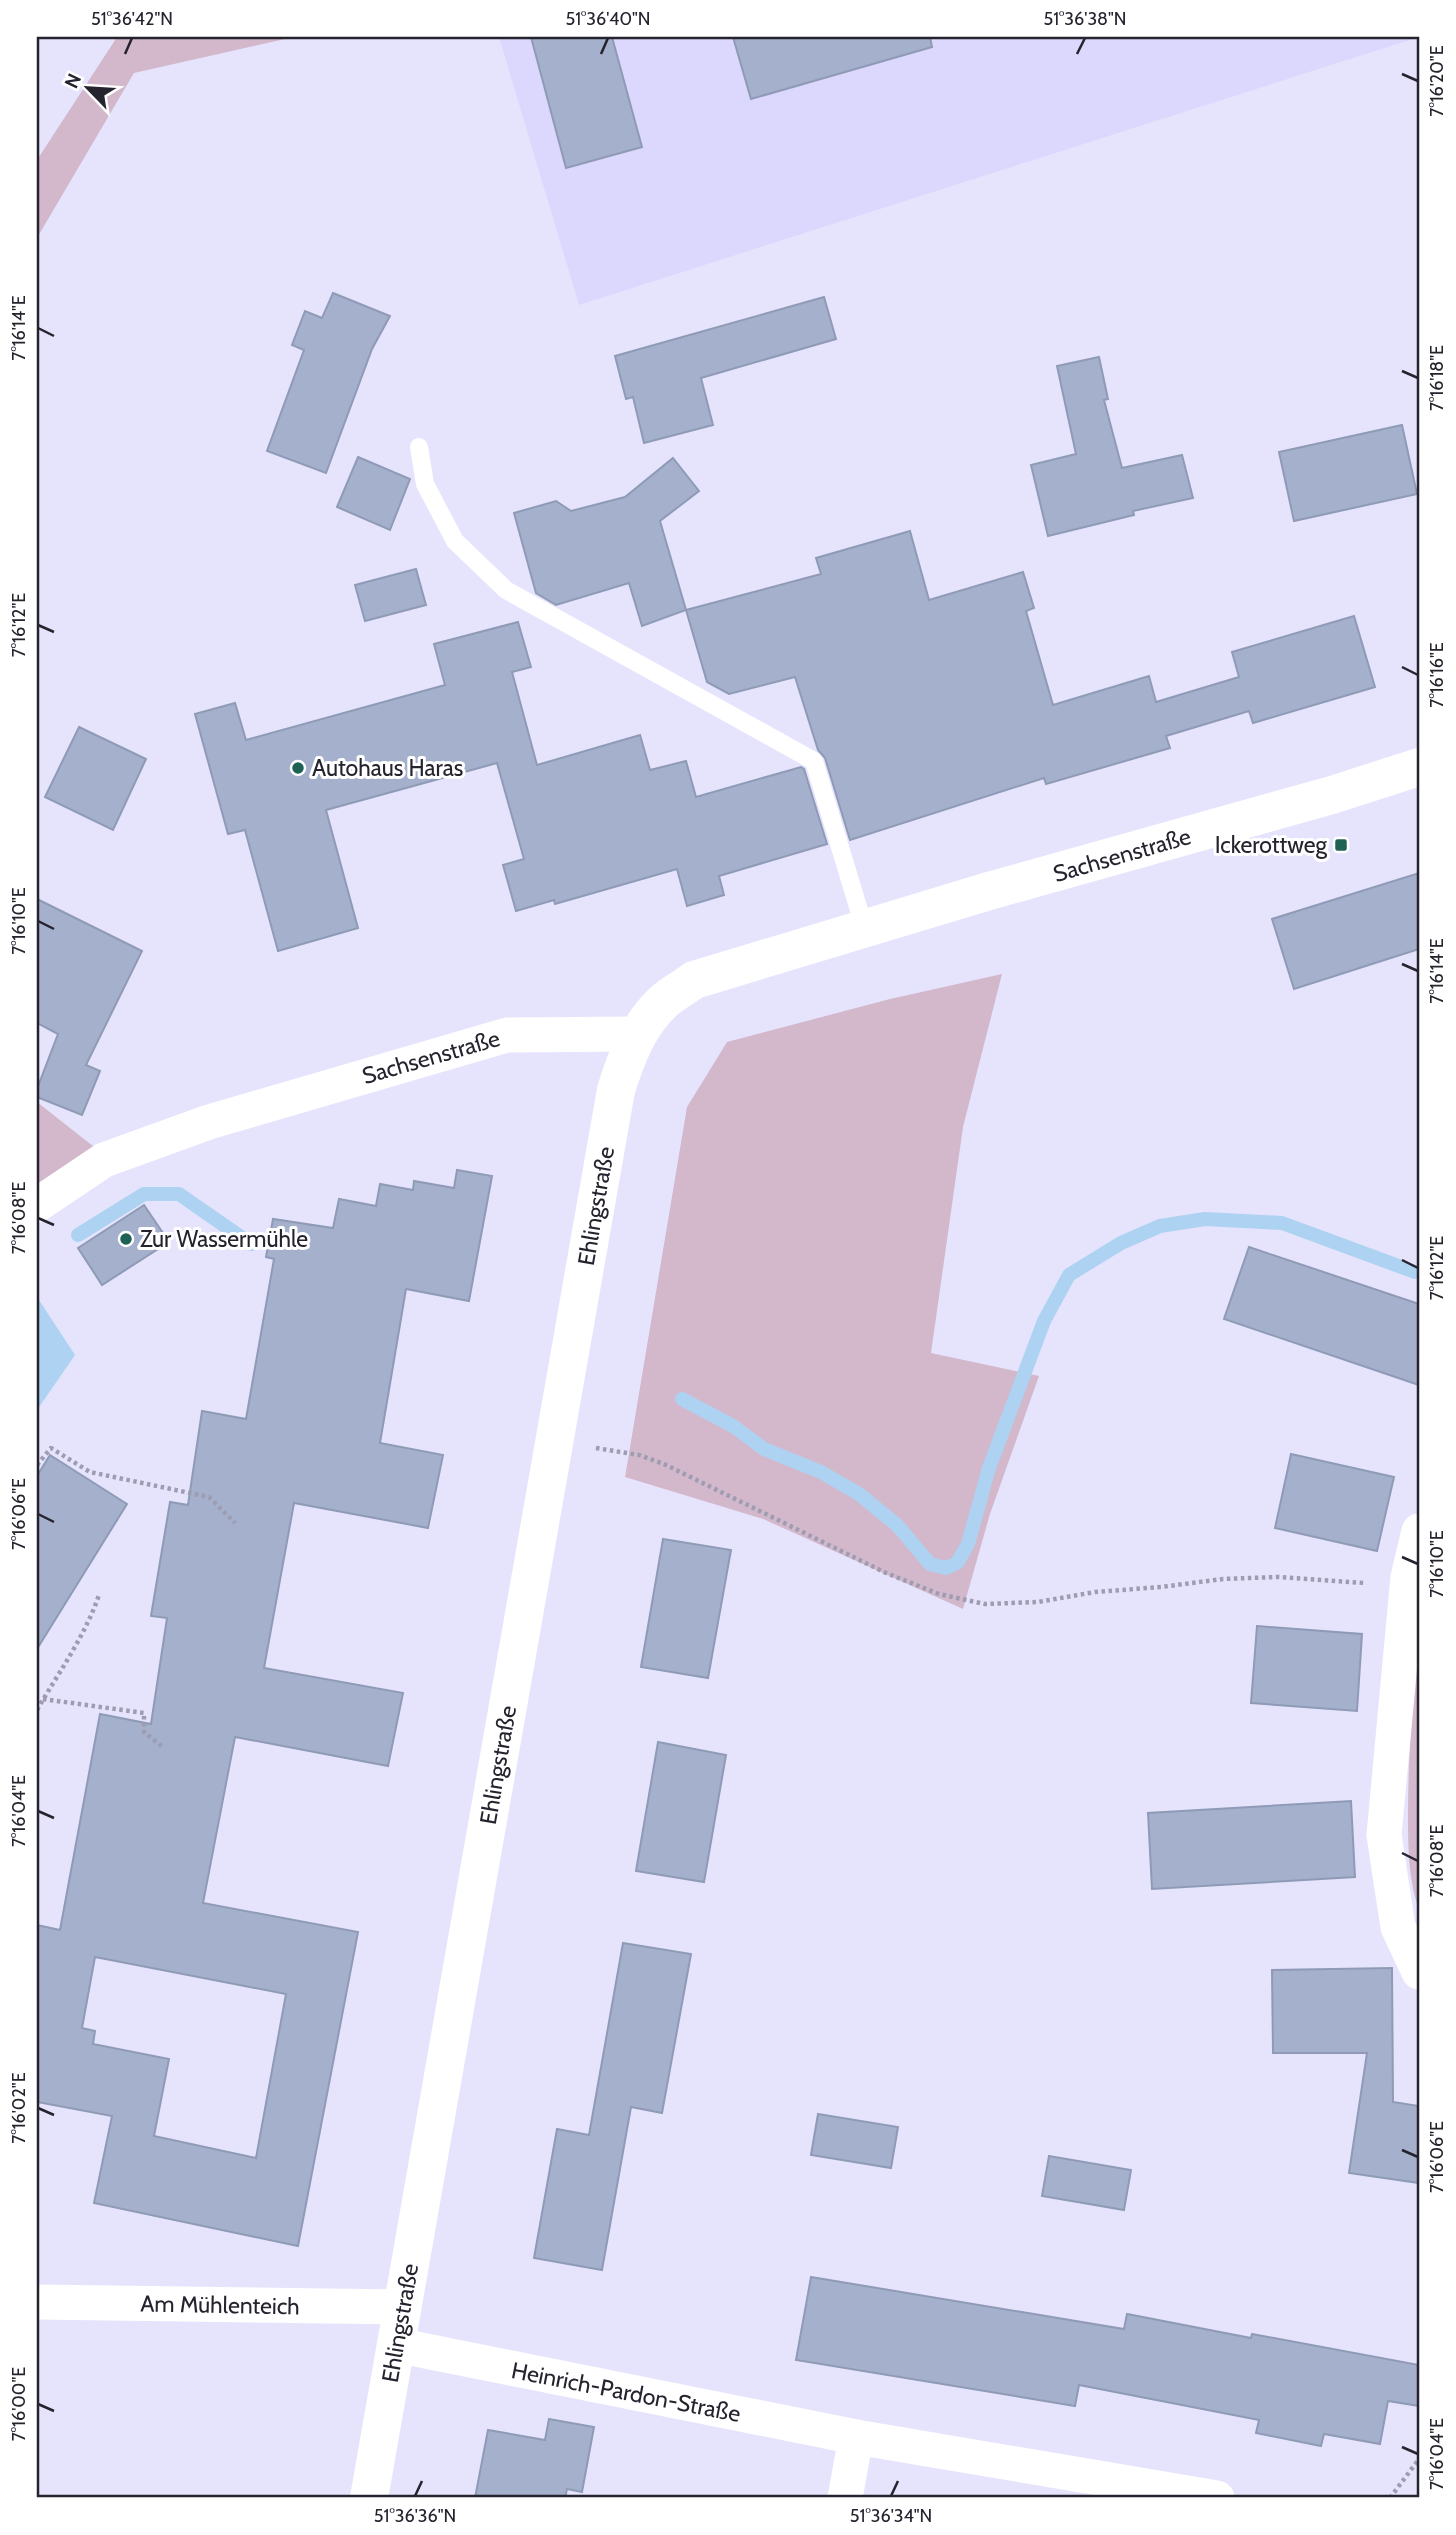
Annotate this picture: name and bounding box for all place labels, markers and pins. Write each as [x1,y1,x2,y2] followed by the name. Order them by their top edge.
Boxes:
[312,754,463,782] place label: Autohaus Haras
[290,760,306,776] marker: Autohaus Haras
[1215,831,1328,859] place label: Ickerottweg
[1333,837,1349,853] marker: Ickerottweg
[140,1225,308,1253] place label: Zur Wassermühle
[118,1231,134,1247] marker: Zur Wassermühle

